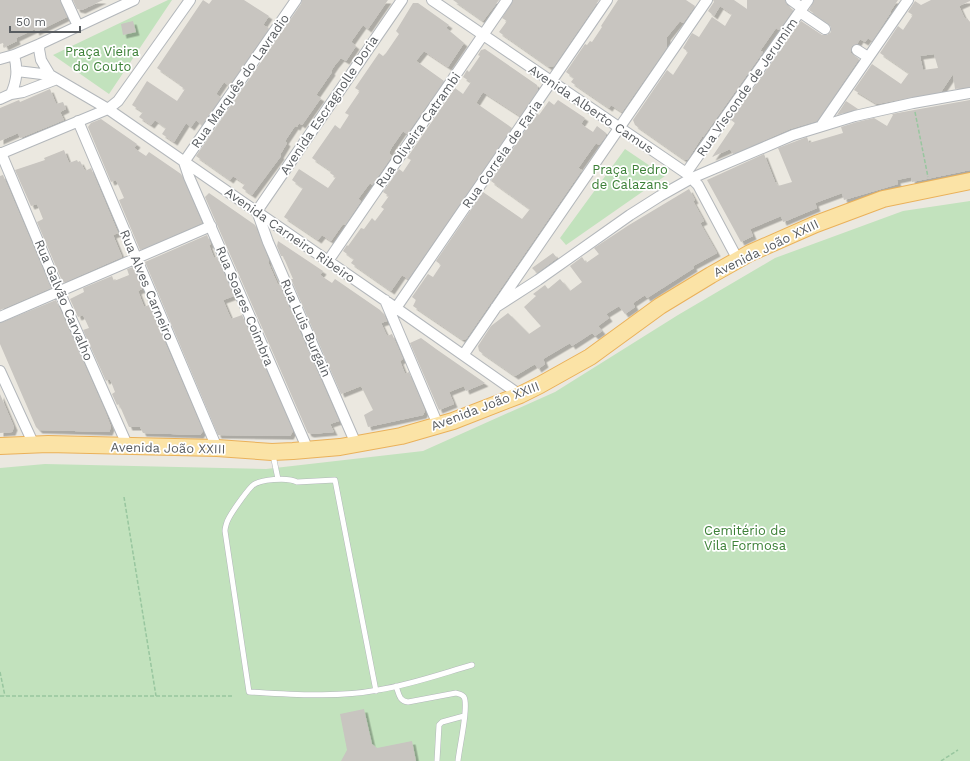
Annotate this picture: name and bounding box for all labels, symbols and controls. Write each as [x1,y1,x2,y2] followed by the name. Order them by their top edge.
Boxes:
[10,8,80,34] scale bar
[188,11,292,151] street label: Rua Marquês do Lavradio
[16,15,46,29] text: 50 m
[693,15,801,159] street label: Rua Visconde de Jerumim
[277,32,382,177] street label: Avenida Escragnolle Doria
[65,44,140,74] park label: Praça Vieira do Couto
[526,62,656,157] street label: Avenida Alberto Camus
[372,69,464,191] street label: Rua Oliveira Catrambi
[459,97,545,211] street label: Rua Correia de Faria
[592,162,669,192] park label: Praça Pedro de Calazans
[222,184,358,286] street label: Avenida Carneiro Ribeiro
[711,216,821,280] street label: Avenida João XXIII
[117,227,177,343] street label: Rua Alves Carneiro
[32,237,96,363] street label: Rua Galvão Carvalho
[213,244,277,369] street label: Rua Soares Coimbra
[278,277,334,379] street label: Rua Luis Burgain
[429,378,541,434] street label: Avenida João XXIII
[110,439,226,457] street label: Avenida João XXIII
[704,523,787,553] park label: Cemitério de Vila Formosa

